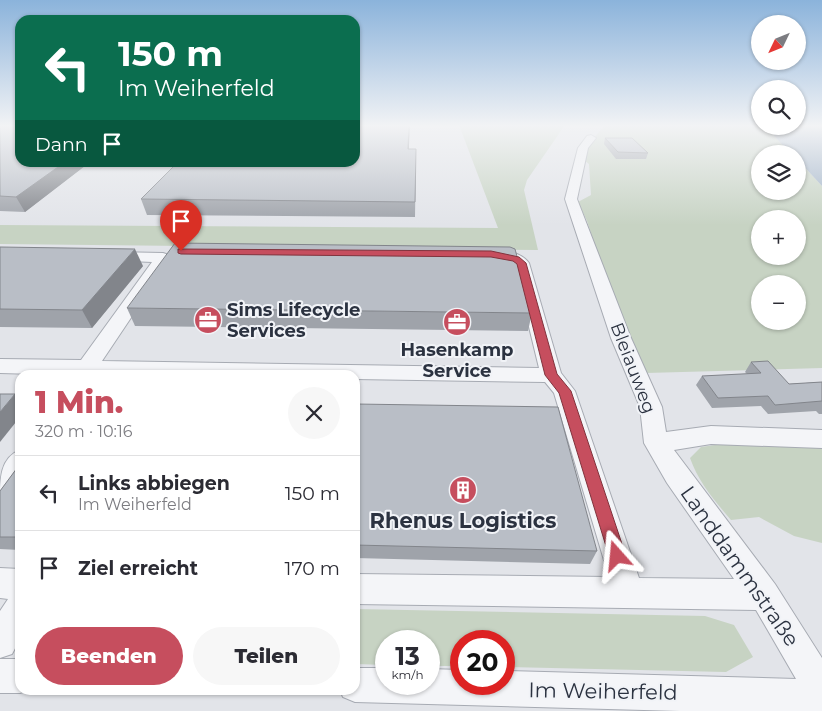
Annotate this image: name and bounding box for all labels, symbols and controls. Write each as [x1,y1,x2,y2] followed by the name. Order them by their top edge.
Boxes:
[751,15,806,70] north arrow
[751,15,806,330] map controls
[118,32,223,75] text: 150 m
[35,35,100,100] icon: left
[118,75,275,102] text: Im Weiherfeld
[751,80,806,135] button: search
[98,130,126,158] icon: arrive
[35,133,88,156] text: Dann
[751,145,806,200] button: layers
[160,200,202,251] pin
[167,207,195,235] icon: arrive
[751,210,806,265] button: +
[751,275,806,330] button: −
[227,299,360,342] place label: Sims Lifecycle Services
[193,305,223,335] office icon: Sims Lifecycle Services
[442,307,472,337] office icon: Hasenkamp Service
[606,319,660,417] street label: Bleiauweg
[400,339,514,382] place label: Hasenkamp Service
[35,384,123,421] text: 1 Min.
[288,387,340,439] button: close
[35,422,132,441] text: 320 m · 10:16
[78,472,230,495] text: Links abbiegen
[448,475,478,505] building icon: Rhenus Logistics
[35,479,63,507] icon: left
[675,481,805,651] street label: Landdammstraße
[285,482,340,505] text: 150 m
[78,495,192,514] text: Im Weiherfeld
[370,508,556,533] place label: Rhenus Logistics
[590,529,642,581] position arrow
[35,554,63,582] icon: arrive
[78,557,198,580] text: Ziel erreicht
[285,557,340,580] text: 170 m
[35,627,183,685] button: Beenden
[193,627,340,685] button: Teilen
[450,630,515,695] speed limit sign: 20
[395,641,420,671] text: 13
[391,667,424,682] text: km/h
[528,677,678,705] street label: Im Weiherfeld

